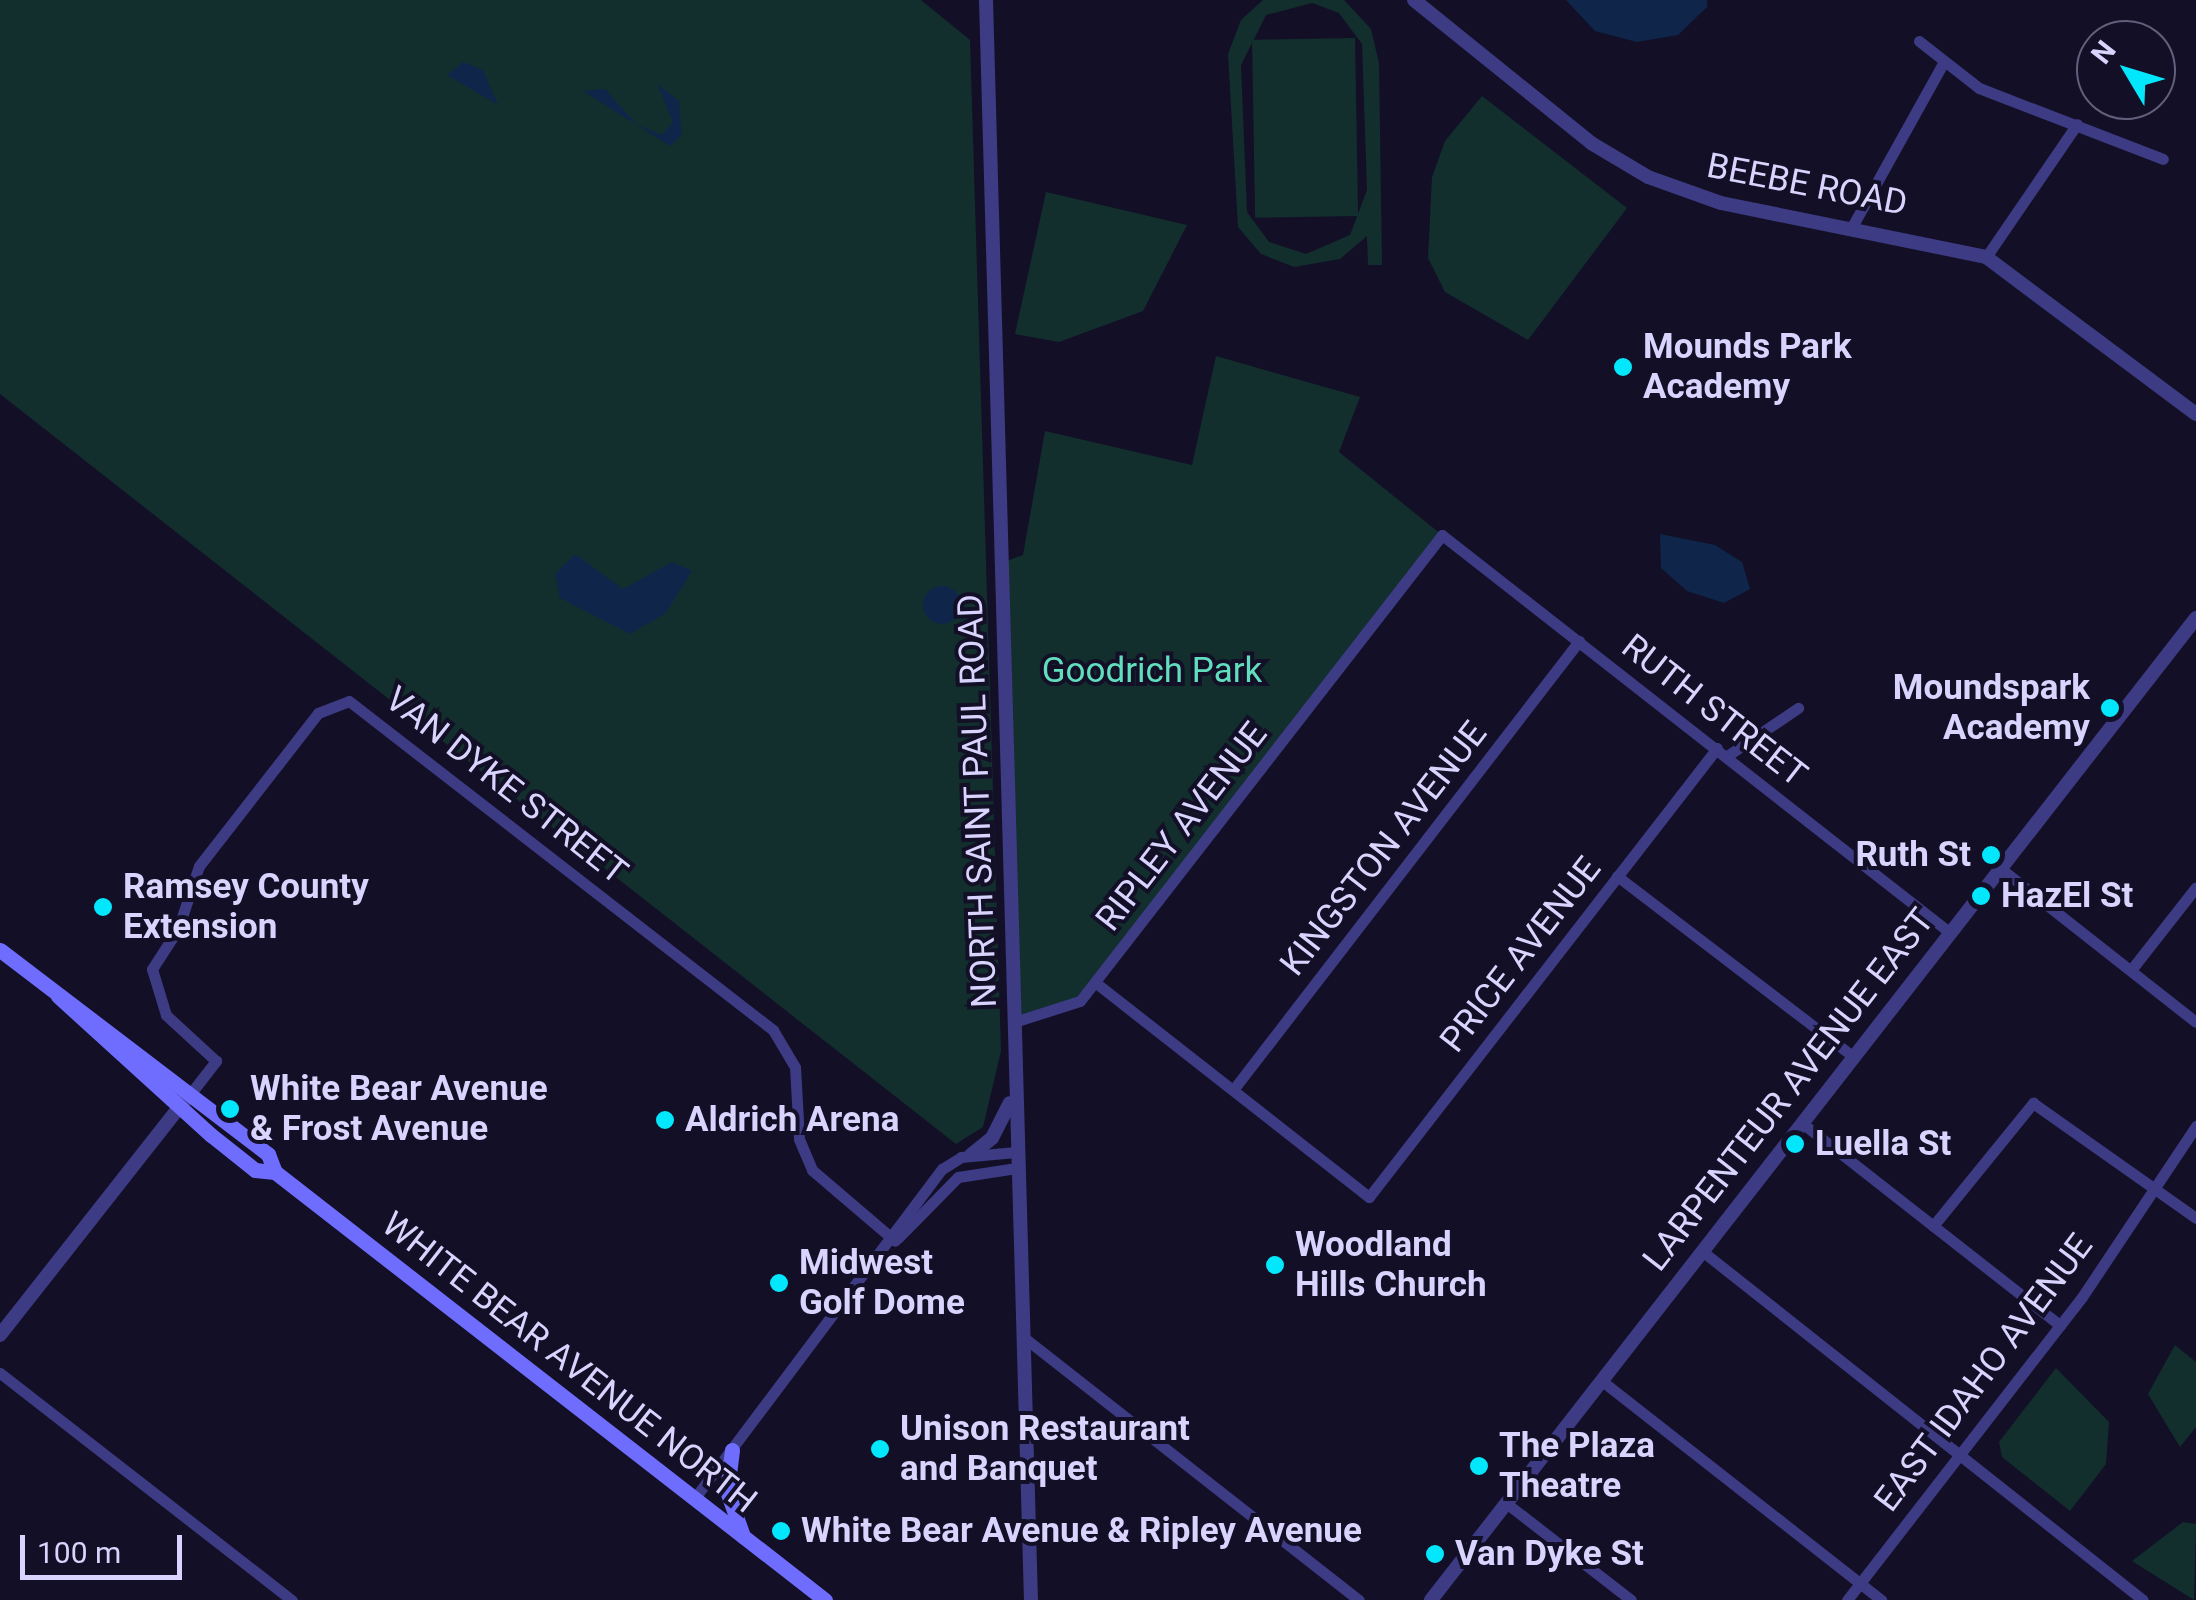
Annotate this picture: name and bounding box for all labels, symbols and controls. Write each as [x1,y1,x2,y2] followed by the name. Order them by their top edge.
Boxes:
[2076,20,2176,120] north arrow
[2084,35,2123,70] text: N
[1703,145,1911,225] street label: BEEBE ROAD
[1643,326,1852,408] place label: Mounds Park Academy
[1612,356,1634,378] marker: Mounds Park Academy
[950,593,1006,1009] street label: NORTH SAINT PAUL ROAD
[1613,626,1815,796] street label: RUTH STREET
[1042,650,1262,692] park label: Goodrich Park
[1893,667,2090,749] place label: Moundspark Academy
[377,678,635,894] street label: VAN DYKE STREET
[2099,697,2121,719] marker: Moundspark Academy
[1272,714,1496,984] street label: KINGSTON AVENUE
[1088,715,1276,939] street label: RIPLEY AVENUE
[1855,834,1971,876] place label: Ruth St
[1980,844,2002,866] marker: Ruth St
[1432,849,1610,1061] street label: PRICE AVENUE
[123,866,369,948] place label: Ramsey County Extension
[2001,875,2133,917] place label: HazEl St
[1970,885,1992,907] marker: HazEl St
[92,896,114,918] marker: Ramsey County Extension
[1635,901,1943,1279] street label: LARPENTEUR AVENUE EAST
[250,1068,548,1150] place label: White Bear Avenue & Frost Avenue
[219,1098,241,1120] marker: White Bear Avenue & Frost Avenue
[685,1099,899,1141] place label: Aldrich Arena
[654,1109,676,1131] marker: Aldrich Arena
[1815,1123,1951,1165] place label: Luella St
[1784,1133,1806,1155] marker: Luella St
[373,1204,765,1522] street label: WHITE BEAR AVENUE NORTH
[1295,1224,1487,1306] place label: Woodland Hills Church
[1866,1226,2102,1520] street label: EAST IDAHO AVENUE
[799,1242,965,1324] place label: Midwest Golf Dome
[1264,1254,1286,1276] marker: Woodland Hills Church
[768,1272,790,1294] marker: Midwest Golf Dome
[900,1408,1190,1490] place label: Unison Restaurant and Banquet
[1499,1425,1655,1507] place label: The Plaza Theatre
[869,1438,891,1460] marker: Unison Restaurant and Banquet
[1468,1455,1490,1477] marker: The Plaza Theatre
[801,1510,1362,1552] place label: White Bear Avenue & Ripley Avenue
[25,1515,188,1577] scale bar
[770,1520,792,1542] marker: White Bear Avenue & Ripley Avenue
[1455,1533,1644,1575] place label: Van Dyke St
[37,1535,121,1570] text: 100 m
[1424,1543,1446,1565] marker: Van Dyke St

